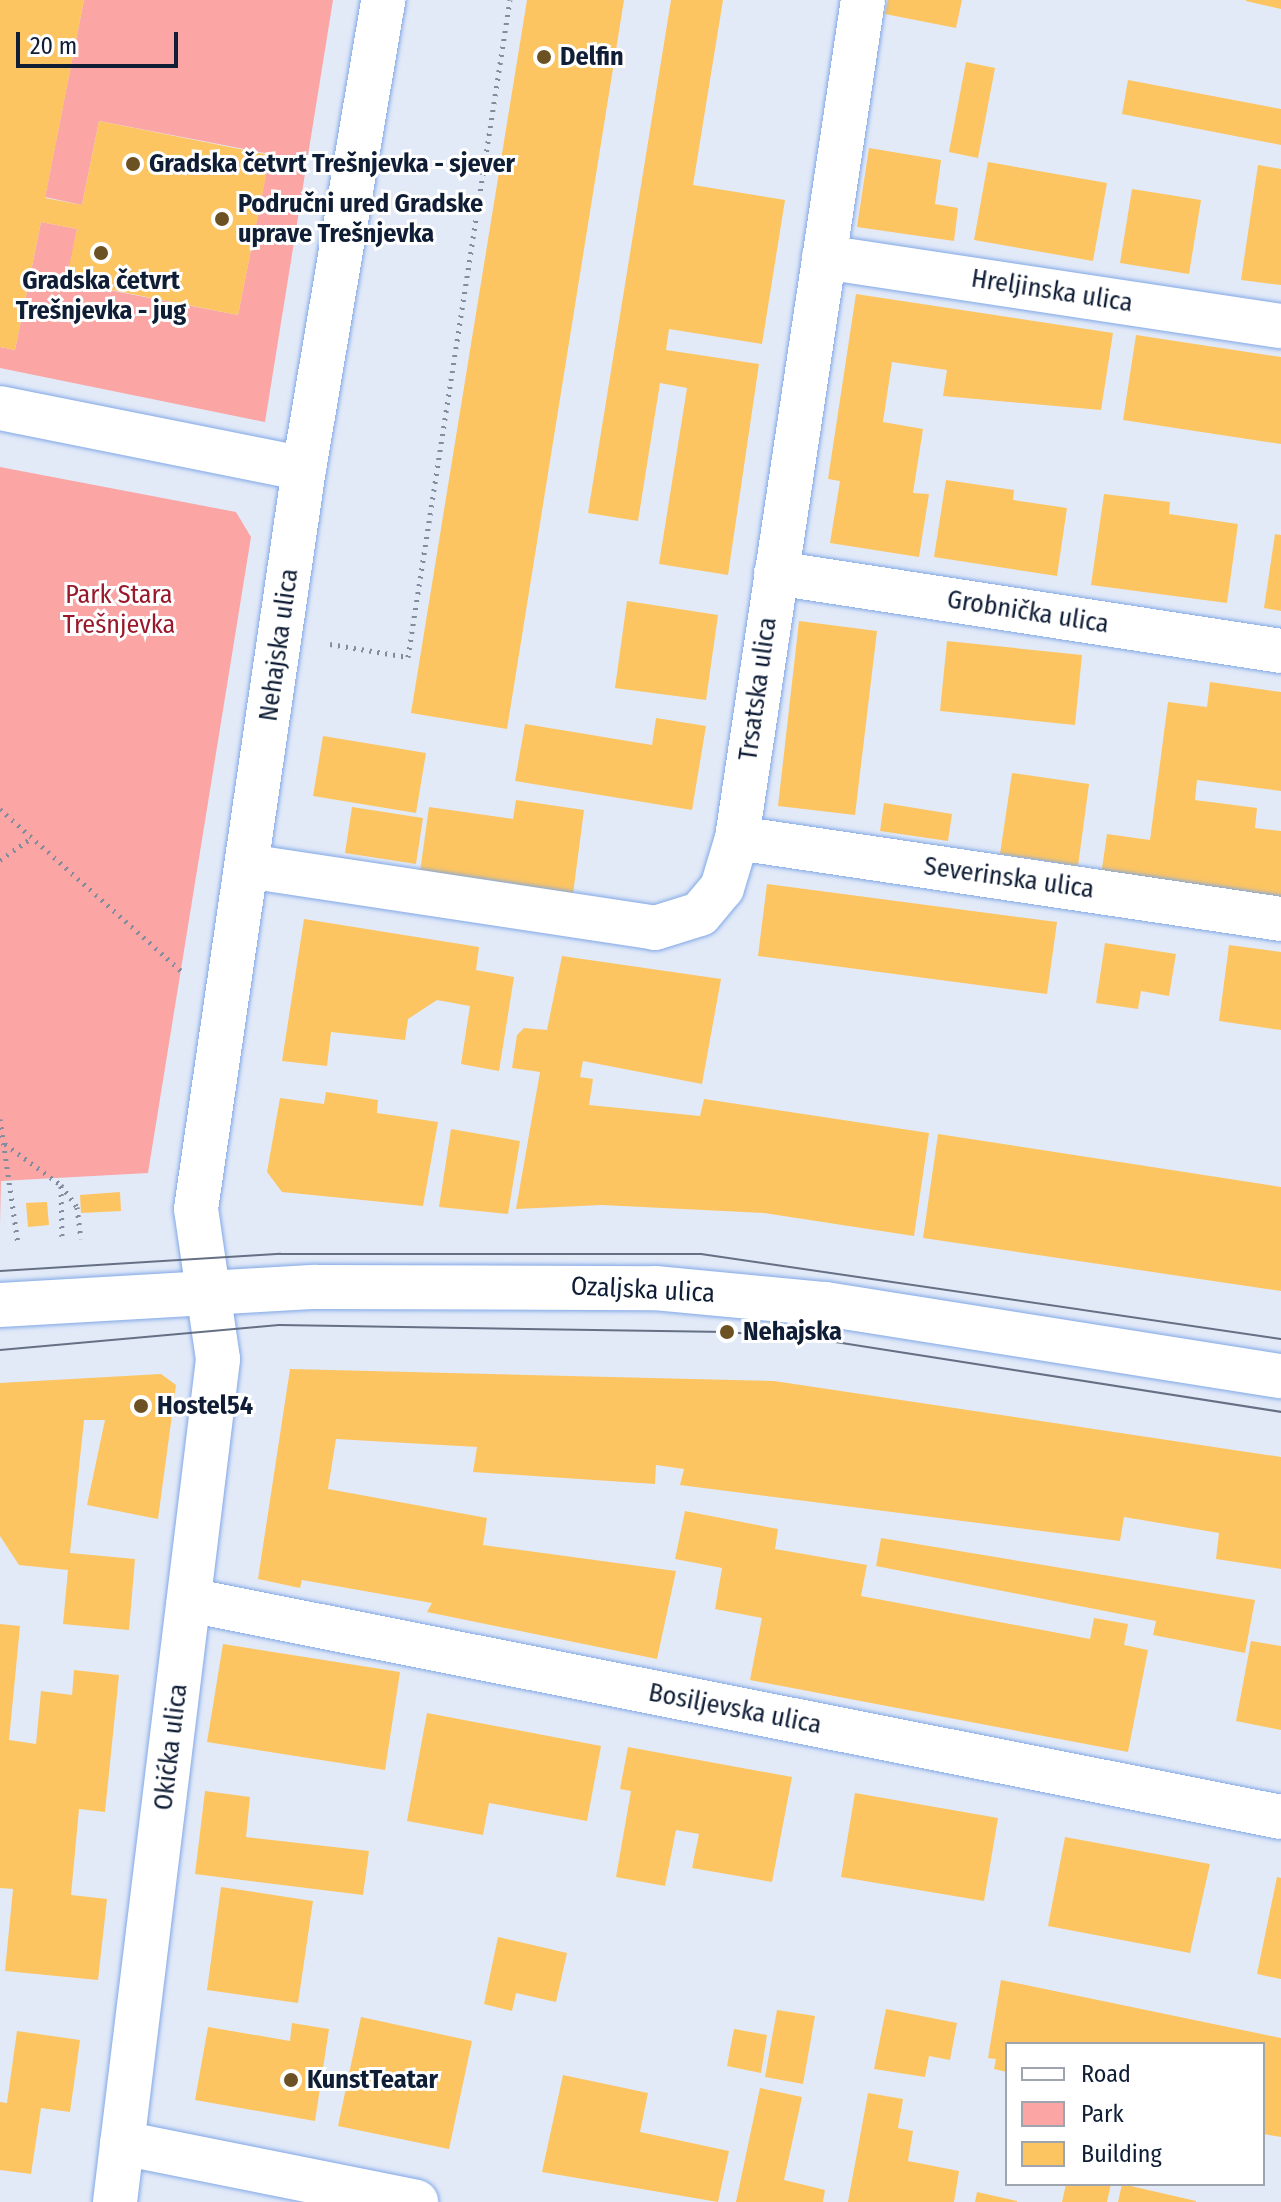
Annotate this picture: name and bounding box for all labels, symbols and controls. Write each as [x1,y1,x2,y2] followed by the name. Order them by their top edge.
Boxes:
[20,16,182,66] scale bar
[30,32,77,60] text: 20 m
[560,41,624,73] place label: Delfin
[535,48,553,66] marker: Delfin
[149,148,515,180] place label: Gradska četvrt Trešnjevka - sjever
[124,155,142,173] marker: Gradska četvrt Trešnjevka - sjever
[238,188,483,250] place label: Područni ured Gradske uprave Trešnjevka
[213,210,231,228] marker: Područni ured Gradske uprave Trešnjevka
[92,244,110,262] marker: Gradska četvrt Trešnjevka - jug
[969,263,1135,319] street label: Hreljinska ulica
[16,265,186,326] place label: Gradska četvrt Trešnjevka - jug
[253,567,305,723] street label: Nehajska ulica
[63,579,175,640] park label: Park Stara Trešnjevka
[945,584,1111,640] street label: Grobnička ulica
[733,615,783,763] street label: Trsatska ulica
[922,851,1096,905] street label: Severinska ulica
[570,1271,716,1309] street label: Ozaljska ulica
[743,1316,842,1348] place label: Nehajska
[718,1323,736,1341] marker: Nehajska
[157,1390,253,1422] place label: Hostel54
[132,1397,150,1415] marker: Hostel54
[646,1677,824,1741] street label: Bosiljevska ulica
[148,1682,194,1812] street label: Okićka ulica
[1005,2042,1265,2186] legend
[1081,2060,1131,2088] text: Road
[307,2064,438,2096] place label: KunstTeatar
[282,2071,300,2089] marker: KunstTeatar
[1081,2100,1124,2128] text: Park
[1081,2140,1162,2168] text: Building

